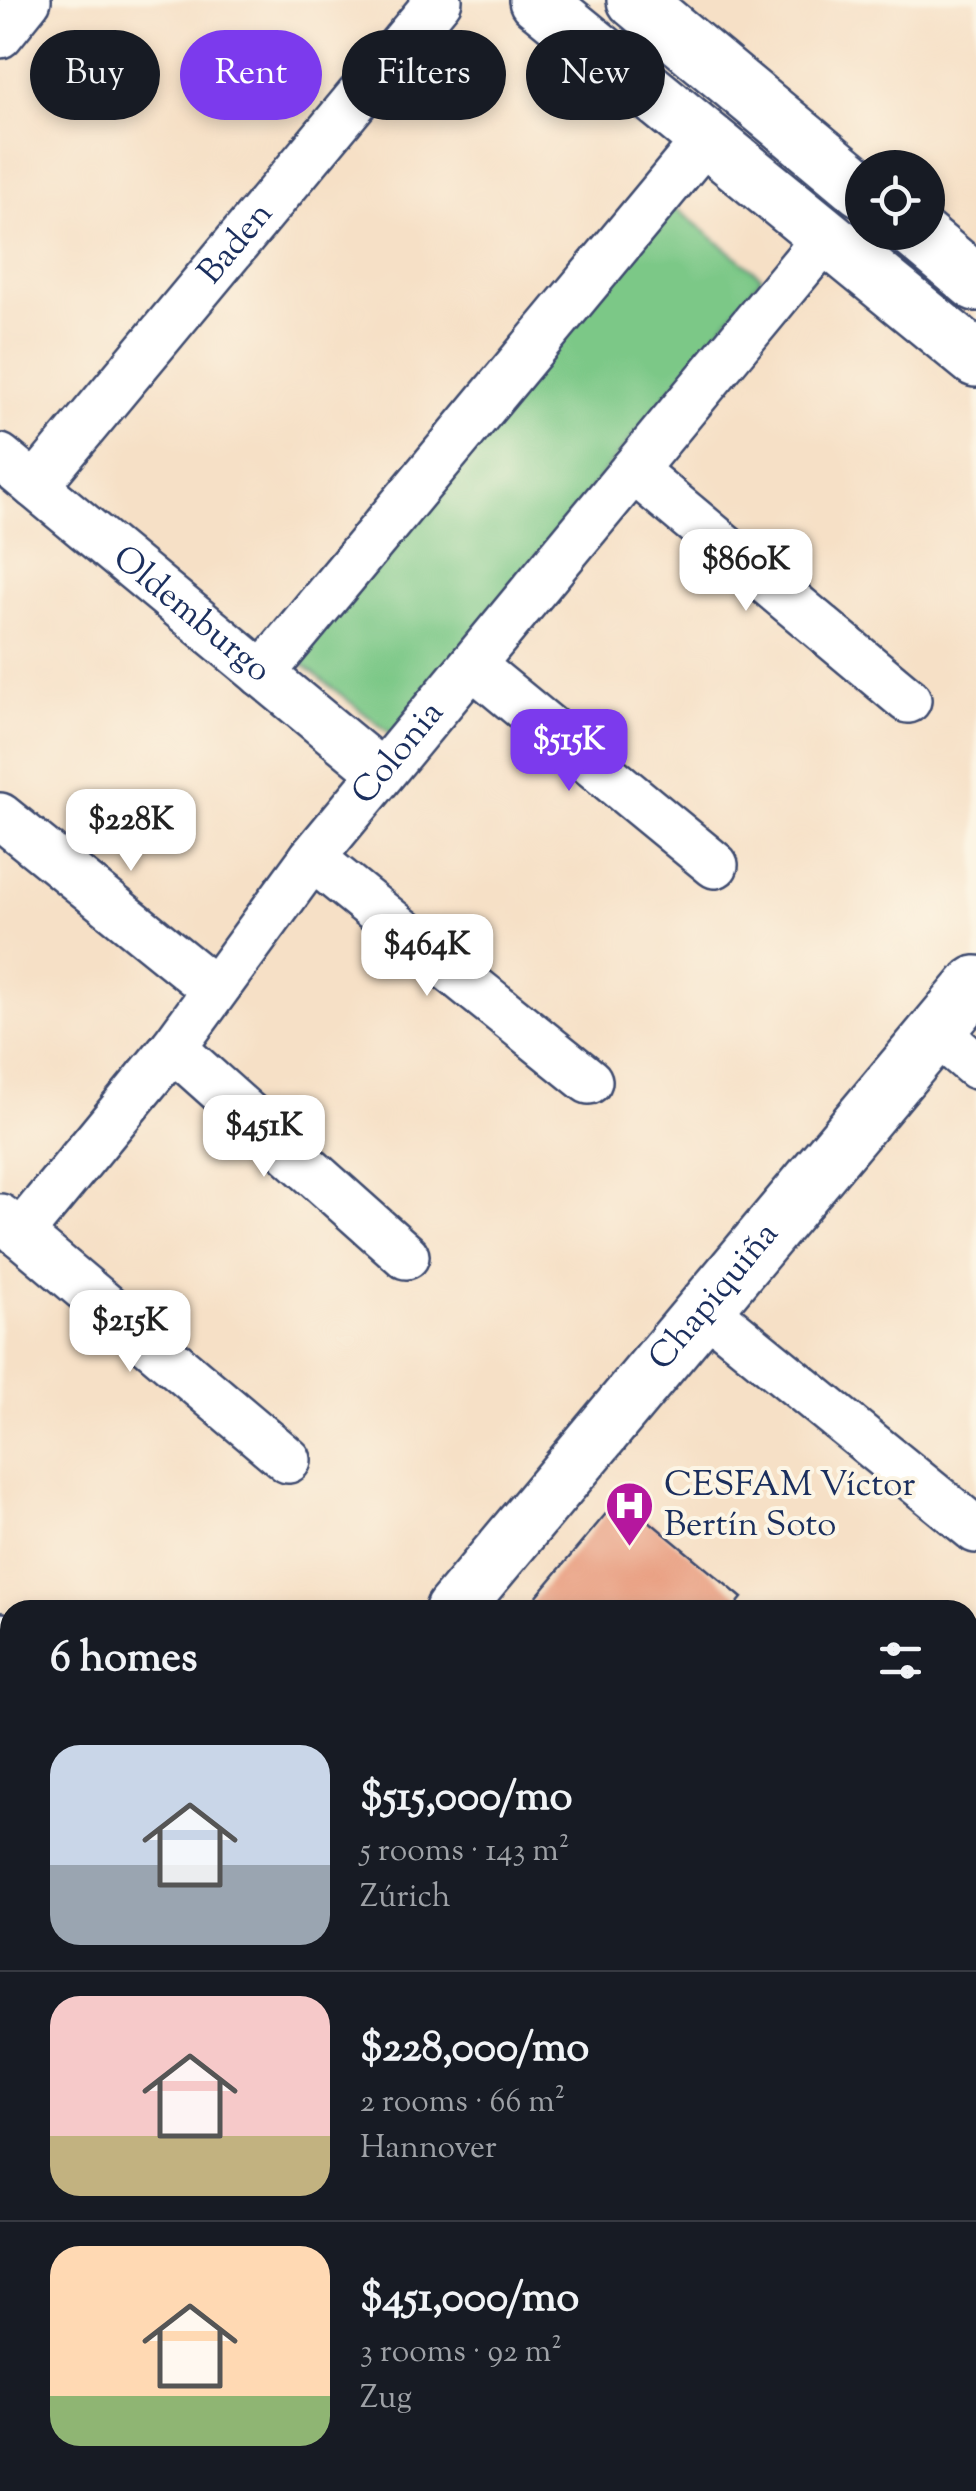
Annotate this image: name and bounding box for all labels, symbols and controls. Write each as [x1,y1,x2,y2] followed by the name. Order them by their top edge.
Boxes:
[30,30,160,120] chip: Buy
[180,30,322,120] chip: Rent
[342,30,506,120] chip: Filters
[526,30,665,120] chip: New
[845,150,945,250] map controls
[845,150,945,250] button: locate
[187,191,286,296] street label: Baden
[676,529,816,614] pin: $860K
[101,534,281,696] street label: Oldemburgo
[701,538,791,584] text: $860K
[340,690,457,817] street label: Colonia
[499,709,639,794] pin: $515K
[533,718,606,764] text: $515K
[61,789,201,874] pin: $228K
[88,798,174,844] text: $228K
[357,914,497,999] pin: $464K
[383,923,471,969] text: $464K
[194,1095,334,1180] pin: $451K
[225,1104,303,1150] text: $451K
[637,1211,792,1382] street label: Chapiquiña
[60,1290,200,1375] pin: $215K
[91,1299,169,1345] text: $215K
[664,1461,915,1552] place label: CESFAM Víctor Bertín Soto
[603,1480,655,1548] hospital icon: CESFAM Víctor Bertín Soto
[50,1630,197,1690] text: 6 homes
[873,1633,928,1688] icon: filters
[360,1769,572,1829] text: $515,000/mo
[130,1785,250,1905] icon: home
[360,1829,570,1875] text: 5 rooms · 143 m²
[360,1875,450,1921] text: Zúrich
[360,2020,589,2080] text: $228,000/mo
[130,2036,250,2156] icon: home
[360,2080,565,2126] text: 2 rooms · 66 m²
[360,2126,497,2172] text: Hannover
[360,2270,579,2330] text: $451,000/mo
[130,2286,250,2406] icon: home
[360,2330,562,2376] text: 3 rooms · 92 m²
[360,2376,412,2422] text: Zug

